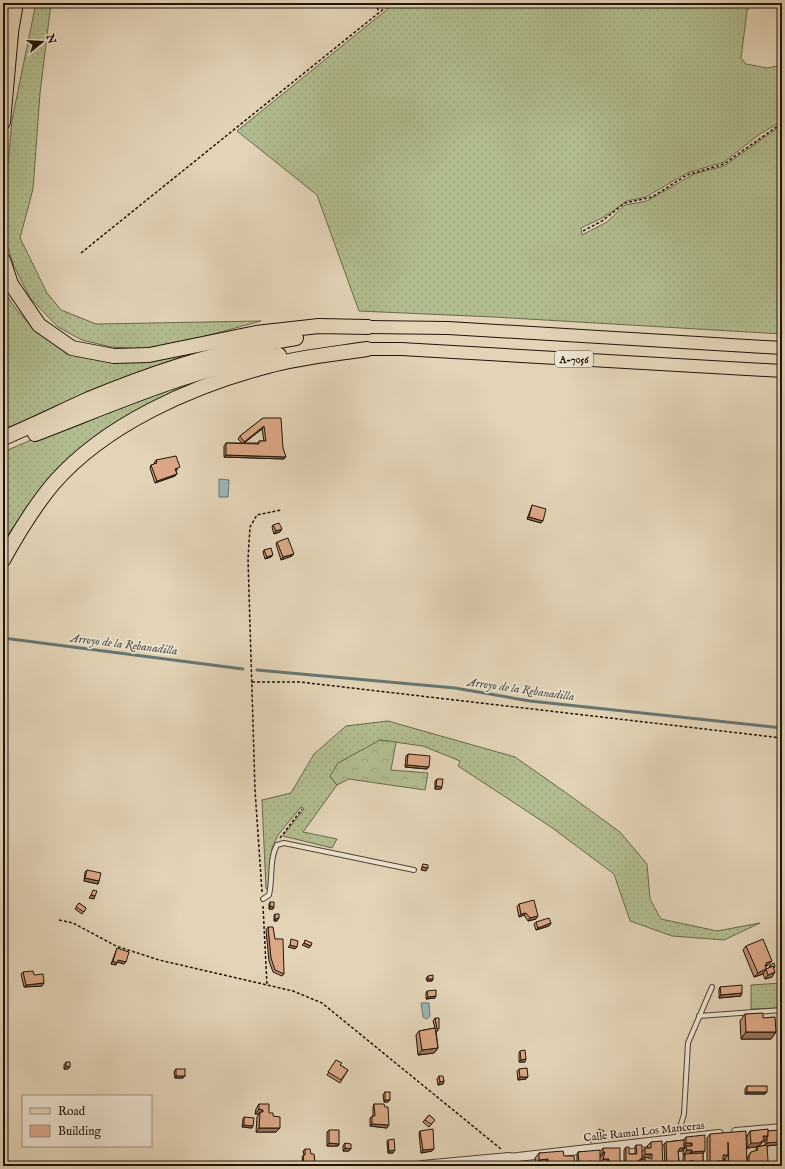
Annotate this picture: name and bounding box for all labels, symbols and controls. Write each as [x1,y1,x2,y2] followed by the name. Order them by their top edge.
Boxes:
[22,22,62,62] north arrow
[42,32,59,46] text: N
[555,351,593,367] road number: A-7056
[67,630,178,659] water label: Arroyo de la Rebanadilla
[464,674,575,704] water label: Arroyo de la Rebanadilla
[22,1095,152,1147] legend
[58,1104,86,1119] text: Road
[583,1119,705,1145] street label: Calle Ramal Los Manceras
[58,1124,102,1139] text: Building

